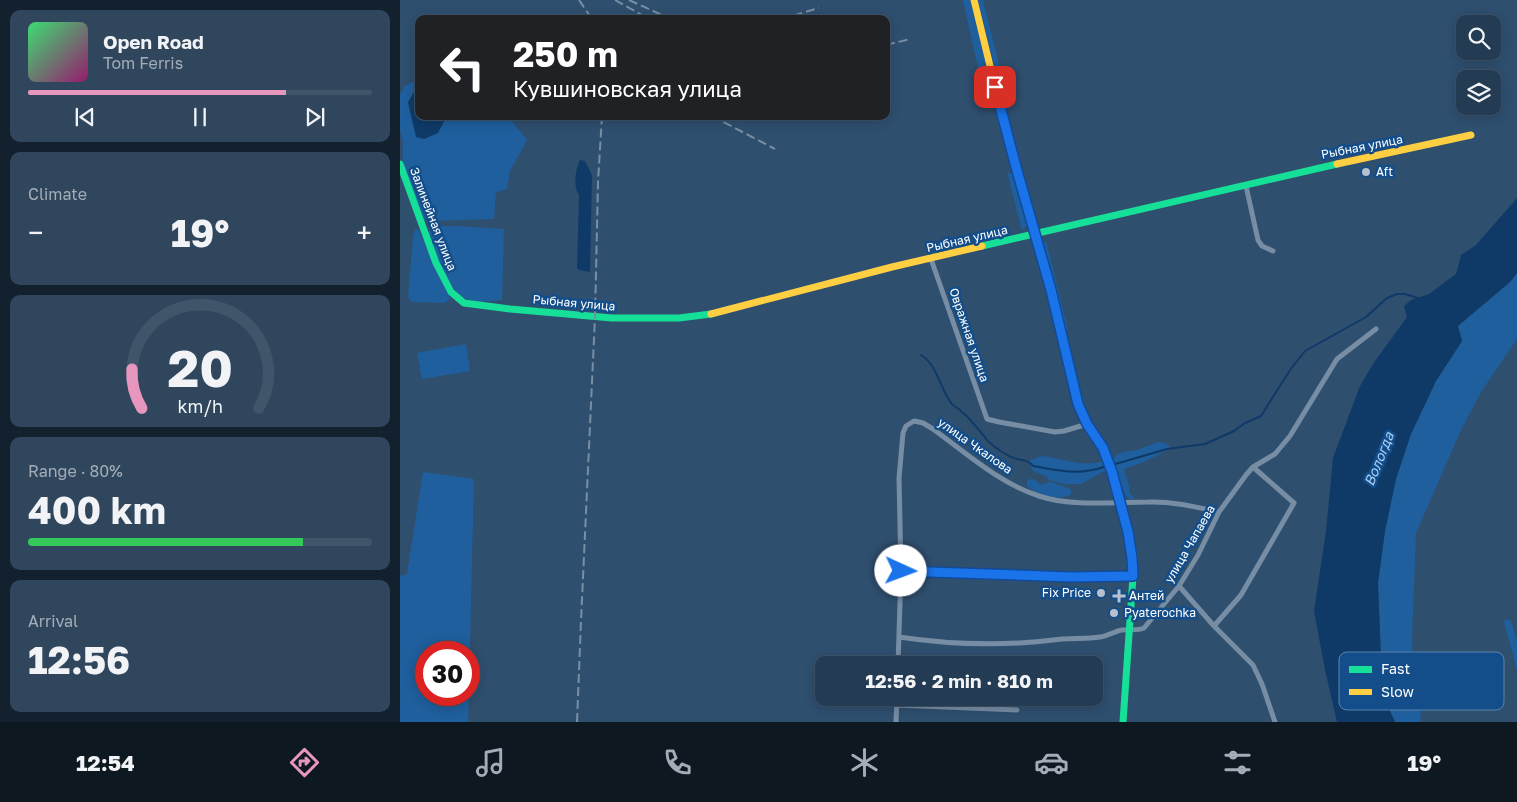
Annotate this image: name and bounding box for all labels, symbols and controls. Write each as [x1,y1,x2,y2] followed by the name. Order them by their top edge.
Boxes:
[1456,15,1501,115] map controls
[1456,15,1501,60] button: search
[103,30,204,53] text: Open Road
[513,33,618,75] text: 250 m
[430,35,495,100] icon: left
[103,53,183,73] text: Tom Ferris
[974,66,1016,108] pin
[1456,70,1501,115] button: layers
[981,73,1009,101] icon: arrive
[513,75,742,102] text: Кувшиновская улица
[71,103,99,131] icon: previous
[186,103,214,131] icon: pause
[301,103,329,131] icon: next
[1320,131,1404,162] street label: Рыбная улица
[1376,164,1393,179] place label: Aft
[407,165,460,273] street label: Залинейная улица
[1360,166,1372,178] marker: Aft
[28,184,87,204] text: Climate
[171,210,229,255] text: 19°
[28,216,43,249] text: −
[357,216,372,249] text: +
[925,222,1009,255] street label: Рыбная улица
[946,286,993,384] street label: Овражная улица
[532,291,616,314] street label: Рыбная улица
[167,336,233,398] text: 20
[177,395,223,417] text: km/h
[935,414,1015,477] street label: улица Чкалова
[1360,428,1397,488] water label: Вологда
[28,461,123,481] text: Range · 80%
[28,487,166,532] text: 400 km
[1161,502,1218,585] street label: улица Чапаева
[874,544,926,596] position arrow
[1042,585,1091,600] place label: Fix Price
[1095,587,1107,599] marker: Fix Price
[1129,588,1164,603] place label: Антей
[1113,590,1125,602] marker: Антей
[1124,605,1196,620] place label: Pyaterochka
[1108,607,1120,619] marker: Pyaterochka
[28,611,78,631] text: Arrival
[28,637,130,682] text: 12:56
[415,641,480,706] speed limit sign: 30
[1339,652,1504,710] legend
[1381,660,1410,677] text: Fast
[865,669,1053,692] text: 12:56 · 2 min · 810 m
[1381,683,1414,700] text: Slow
[287,745,322,780] icon: directions
[473,745,508,780] icon: music
[660,745,695,780] icon: phone
[847,745,882,780] icon: climate
[1034,745,1069,780] icon: car
[1220,745,1255,780] icon: filters
[76,749,135,776] text: 12:54
[1407,749,1441,776] text: 19°

